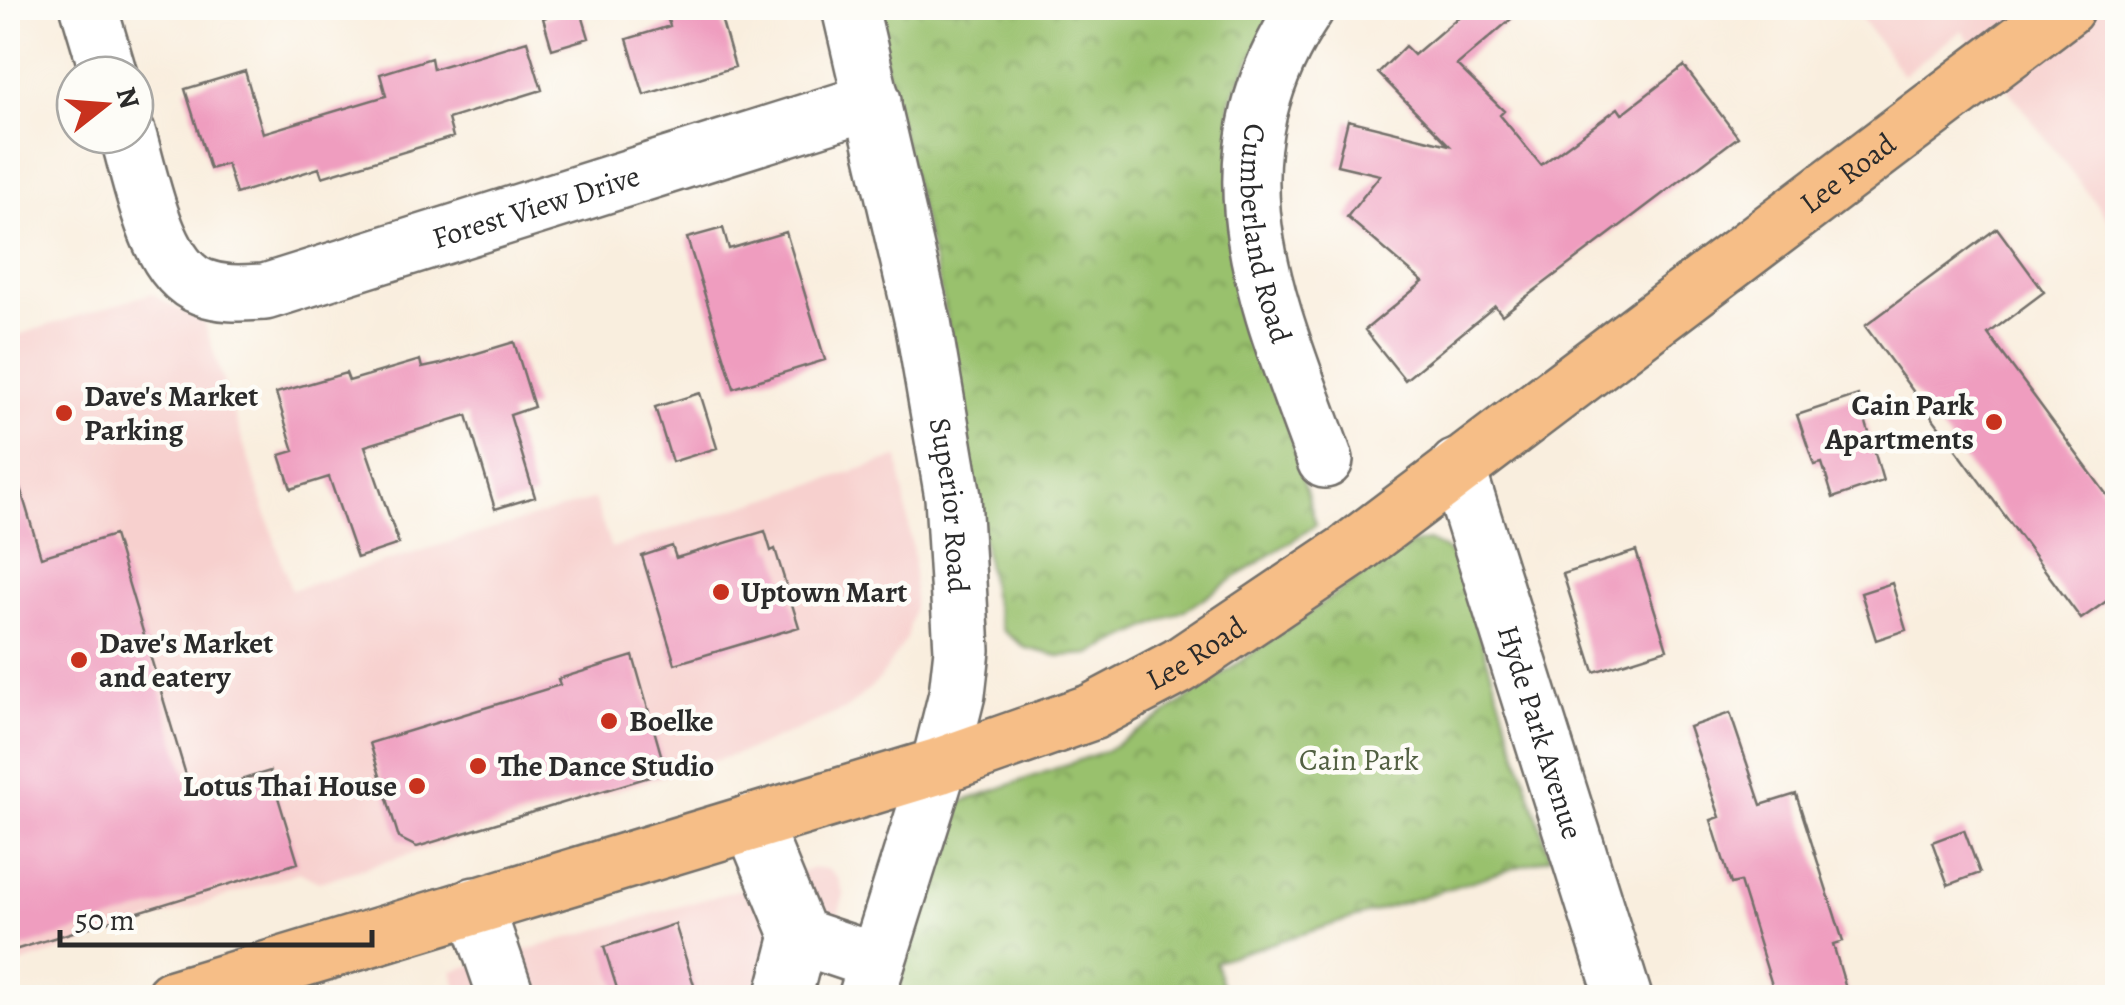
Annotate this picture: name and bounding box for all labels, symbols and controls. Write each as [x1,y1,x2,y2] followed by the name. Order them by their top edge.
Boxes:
[55,55,155,155] north arrow
[107,83,149,113] text: N
[1231,121,1302,349] street label: Cumberland Road
[1792,123,1905,223] street label: Lee Road
[427,156,645,258] street label: Forest View Drive
[84,376,258,450] place label: Dave's Market Parking
[1824,385,1974,459] place label: Cain Park Apartments
[53,402,75,424] marker: Dave's Market Parking
[1983,411,2005,433] marker: Cain Park Apartments
[920,415,979,595] street label: Superior Road
[741,572,907,612] place label: Uptown Mart
[710,581,732,603] marker: Uptown Mart
[1139,606,1254,700] street label: Lee Road
[1488,620,1593,844] street label: Hyde Park Avenue
[99,623,273,697] place label: Dave's Market and eatery
[68,649,90,671] marker: Dave's Market and eatery
[629,701,714,741] place label: Boelke
[598,710,620,732] marker: Boelke
[1299,740,1419,780] park label: Cain Park
[498,746,714,786] place label: The Dance Studio
[467,755,489,777] marker: The Dance Studio
[183,766,397,806] place label: Lotus Thai House
[406,775,428,797] marker: Lotus Thai House
[60,885,372,947] scale bar
[75,900,135,940] text: 50 m

